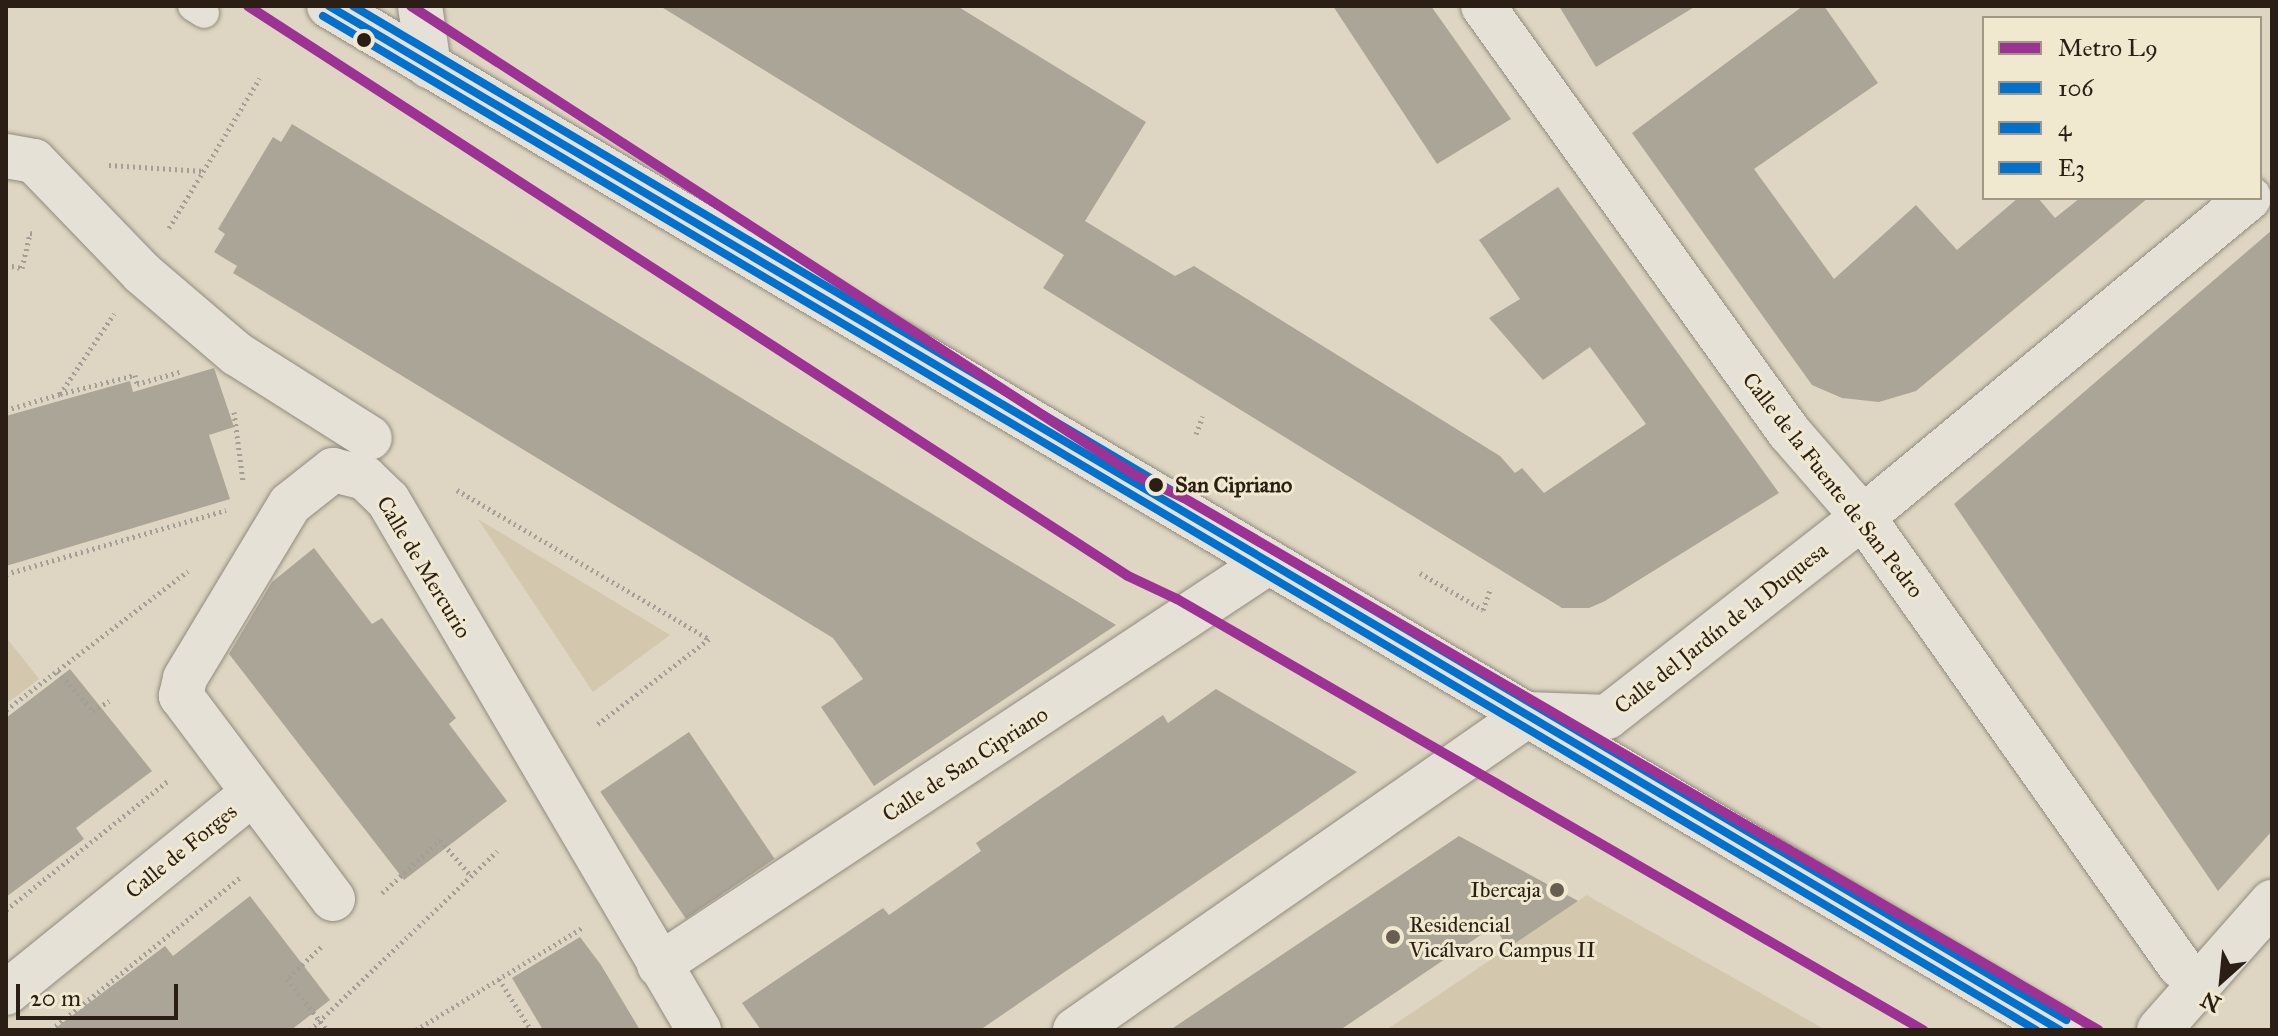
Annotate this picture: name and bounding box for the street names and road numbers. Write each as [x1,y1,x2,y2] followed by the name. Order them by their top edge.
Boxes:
[1737,367,1929,603] street label: Calle de la Fuente de San Pedro
[371,491,477,643] street label: Calle de Mercurio
[1609,537,1833,719] street label: Calle del Jardín de la Duquesa
[877,701,1053,827] street label: Calle de San Cipriano
[120,798,242,904] street label: Calle de Forges

